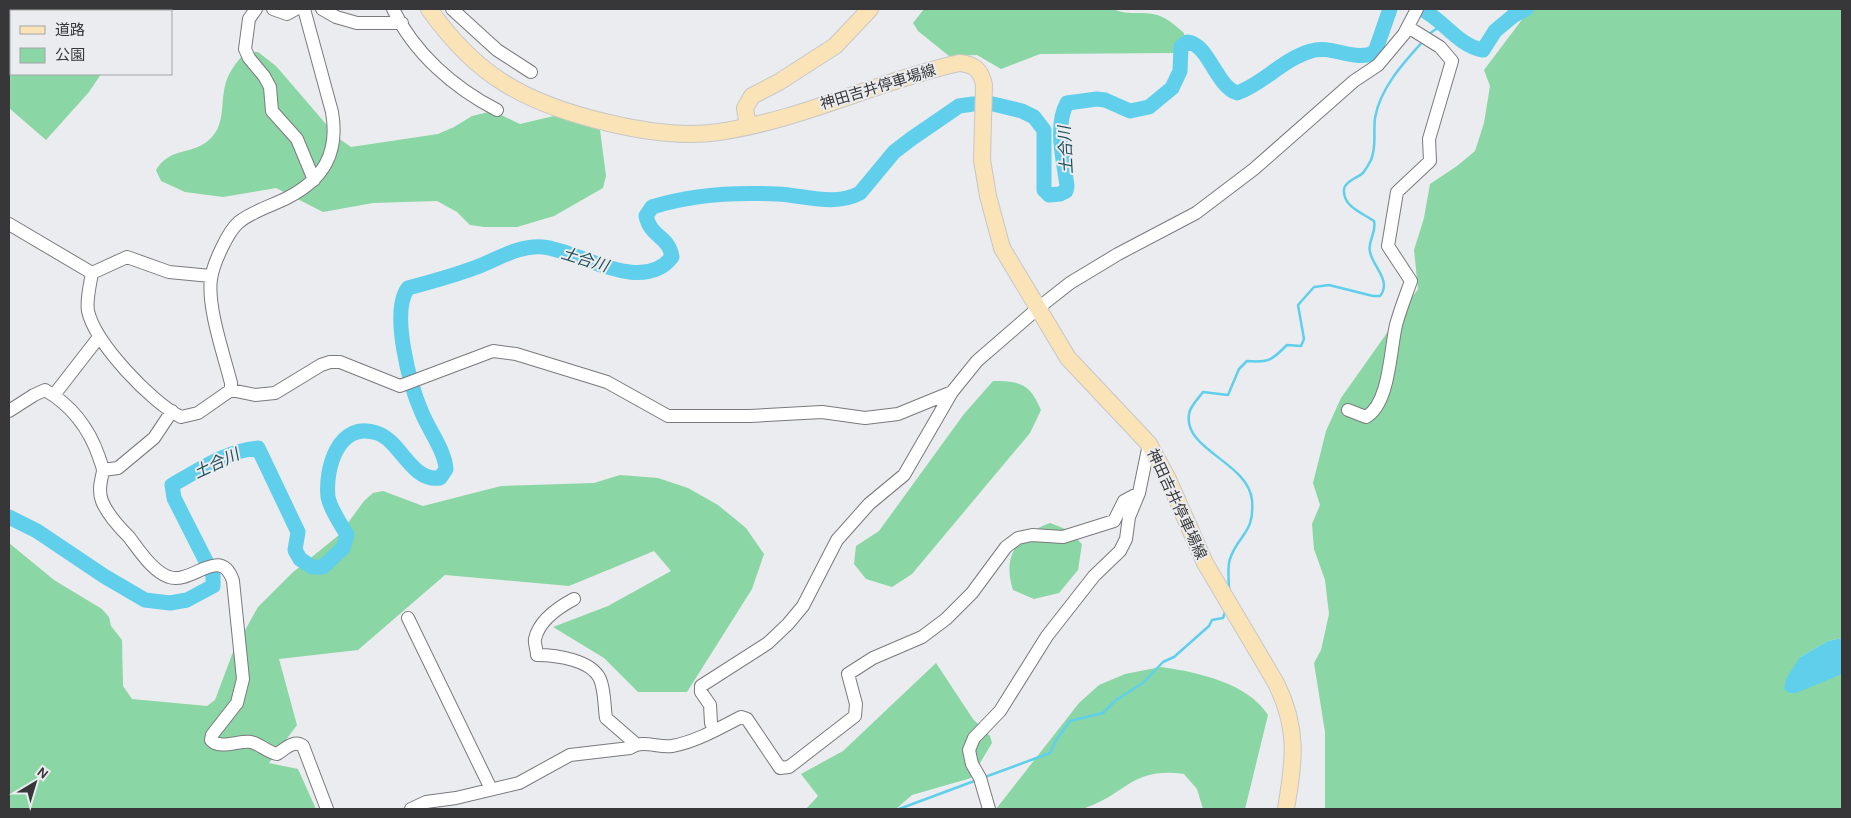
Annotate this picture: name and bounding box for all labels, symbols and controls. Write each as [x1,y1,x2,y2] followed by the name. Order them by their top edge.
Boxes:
[10,10,172,75] legend
[55,21,85,39] text: 道路
[55,46,85,64] text: 公園
[818,61,938,113] street label: 神田吉井停車場線
[1055,124,1076,174] water label: 土合川
[559,243,612,276] water label: 土合川
[190,444,244,482] water label: 土合川
[1143,446,1211,562] street label: 神田吉井停車場線
[10,758,60,808] north arrow
[34,763,52,783] text: N

